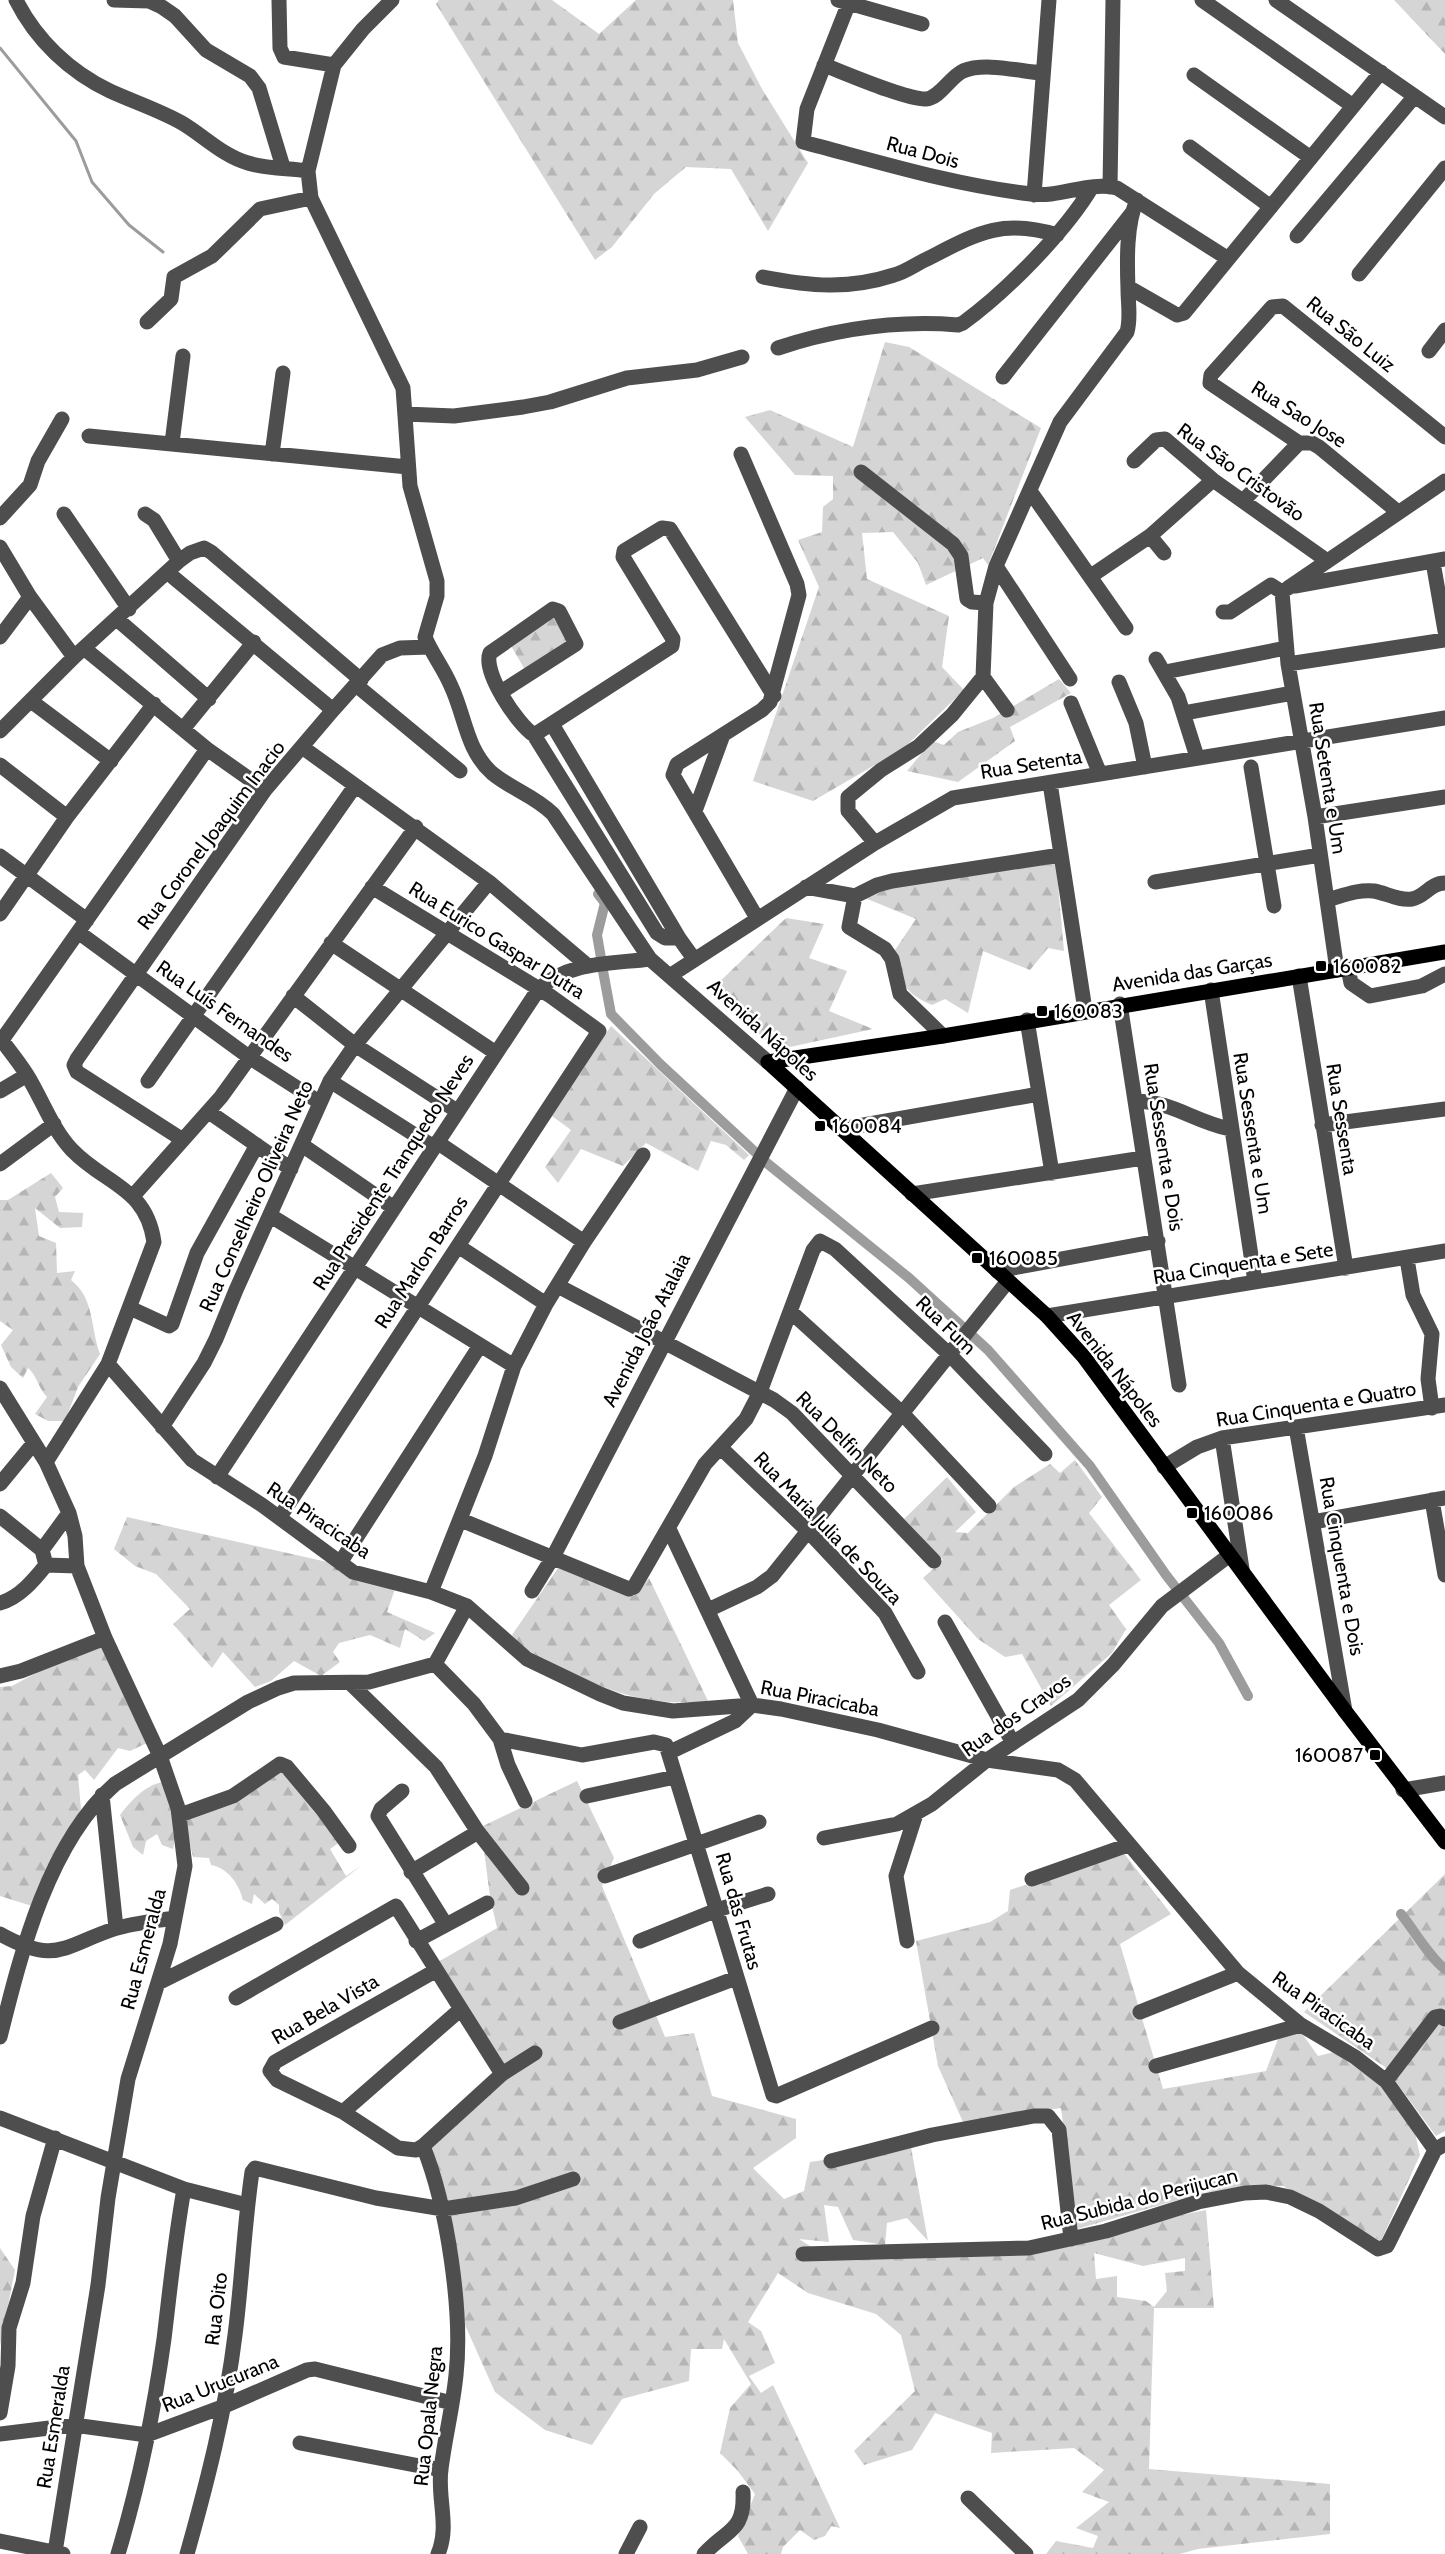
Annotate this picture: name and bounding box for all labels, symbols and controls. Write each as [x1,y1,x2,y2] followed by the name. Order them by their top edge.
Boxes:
[884,131,962,173] street label: Rua Dois
[1302,291,1400,377] street label: Rua São Luiz
[1247,375,1351,453] street label: Rua Sao Jose
[1172,418,1310,526] street label: Rua São Cristovão
[1304,700,1352,856] street label: Rua Setenta e Um
[132,736,290,934] street label: Rua Coronel Joaquim Inacio
[978,744,1084,784] street label: Rua Setenta
[405,876,590,1004] street label: Rua Eurico Gaspar Dutra
[1110,948,1274,996] street label: Avenida das Garças
[1333,954,1401,978] place label: 160082
[152,955,298,1067] street label: Rua Luís Fernandes
[1314,959,1328,973] marker: 160082
[703,974,823,1086] street label: Avenida Nápoles
[1054,999,1123,1023] place label: 160083
[1035,1004,1049,1018] marker: 160083
[308,1049,478,1295] street label: Rua Presidente Tranquedo Neves
[1228,1050,1278,1216] street label: Rua Sessenta e Um
[1139,1061,1189,1233] street label: Rua Sessenta e Dois
[1321,1062,1363,1177] street label: Rua Sessenta
[194,1076,318,1316] street label: Rua Conselheiro Oliveira Neto
[832,1114,902,1138] place label: 160084
[813,1119,827,1133] marker: 160084
[369,1191,473,1333] street label: Rua Marlon Barros
[1151,1237,1335,1289] street label: Rua Cinquenta e Sete
[989,1246,1058,1270] place label: 160085
[597,1249,695,1411] street label: Avenida João Atalaia
[970,1251,984,1265] marker: 160085
[911,1291,981,1359] street label: Rua Fum
[1062,1306,1168,1432] street label: Avenida Nápoles
[1214,1376,1418,1432] street label: Rua Cinquenta e Quatro
[791,1386,903,1498] street label: Rua Delfin Neto
[749,1447,907,1610] street label: Rua Maria Julia de Souza
[1314,1475,1370,1657] street label: Rua Cinquenta e Dois
[262,1476,376,1564] street label: Rua Piracicaba
[1204,1501,1273,1525] place label: 160086
[1185,1506,1199,1520] marker: 160086
[957,1669,1075,1761] street label: Rua dos Cravos
[759,1675,882,1721] street label: Rua Piracicaba
[1295,1743,1363,1767] place label: 160087
[1368,1748,1382,1762] marker: 160087
[711,1850,767,1972] street label: Rua das Frutas
[115,1885,171,2012] street label: Rua Esmeralda
[1268,1966,1381,2055] street label: Rua Piracicaba
[267,1969,383,2049] street label: Rua Bela Vista
[1038,2163,1240,2235] street label: Rua Subida do Perijucan
[200,2271,232,2347] street label: Rua Oito
[409,2344,447,2487] street label: Rua Opala Negra
[158,2349,282,2417] street label: Rua Urucurana
[31,2363,75,2490] street label: Rua Esmeralda

